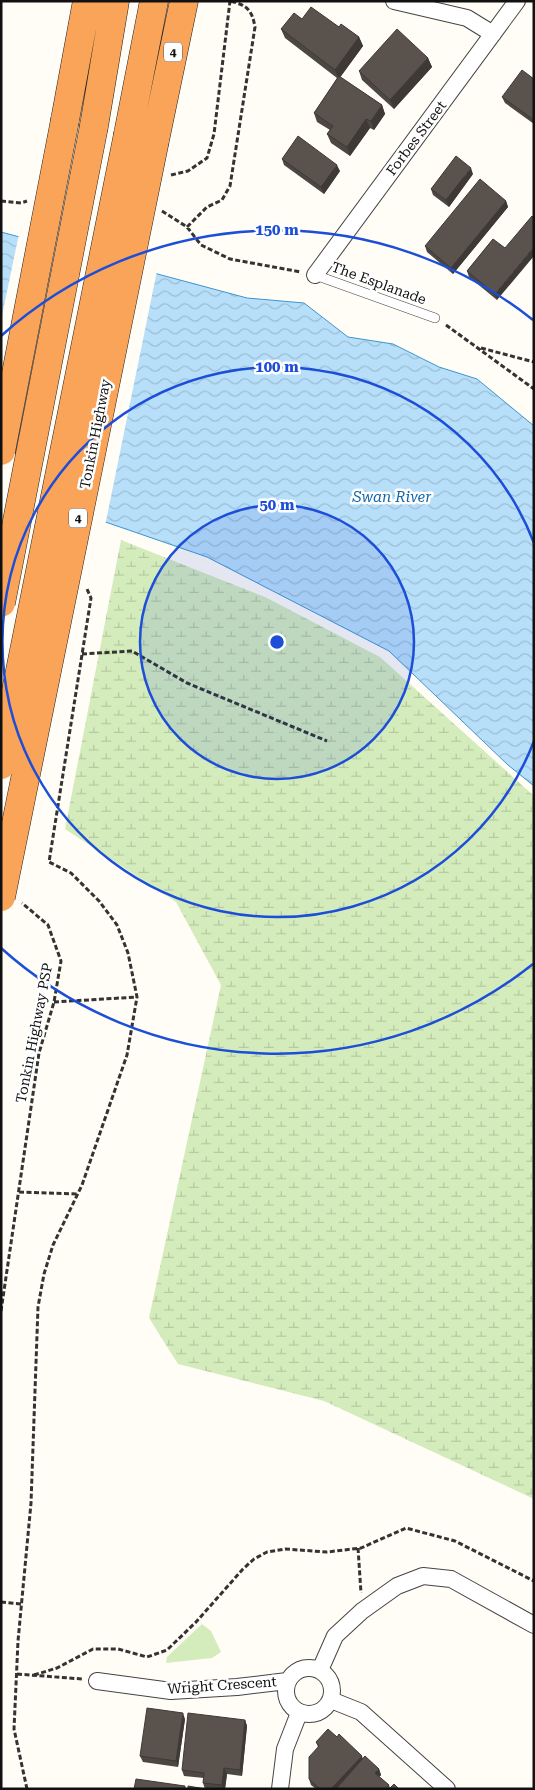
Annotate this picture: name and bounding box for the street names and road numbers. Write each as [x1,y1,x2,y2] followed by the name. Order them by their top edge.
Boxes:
[164,42,182,62] road number: 4
[383,98,449,178] street label: Forbes Street
[329,258,429,308] street label: The Esplanade
[76,377,114,490] street label: Tonkin Highway
[69,508,87,528] road number: 4
[13,962,55,1104] street label: Tonkin Highway PSP
[167,1673,277,1697] street label: Wright Crescent

